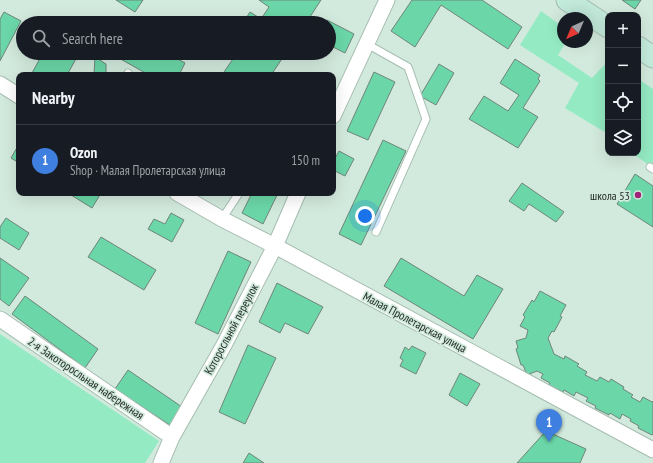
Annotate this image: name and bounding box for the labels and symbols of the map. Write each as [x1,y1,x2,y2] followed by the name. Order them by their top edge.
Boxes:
[557,12,593,48] north arrow
[590,188,630,203] place label: школа 53
[633,190,643,200] marker: школа 53
[355,206,375,226] your location
[201,281,261,377] street label: Которосльной переулок
[361,288,470,356] street label: Малая Пролетарская улица
[25,333,147,423] street label: 2-я Закоторосльная набережная
[536,409,562,442] pin: 1

